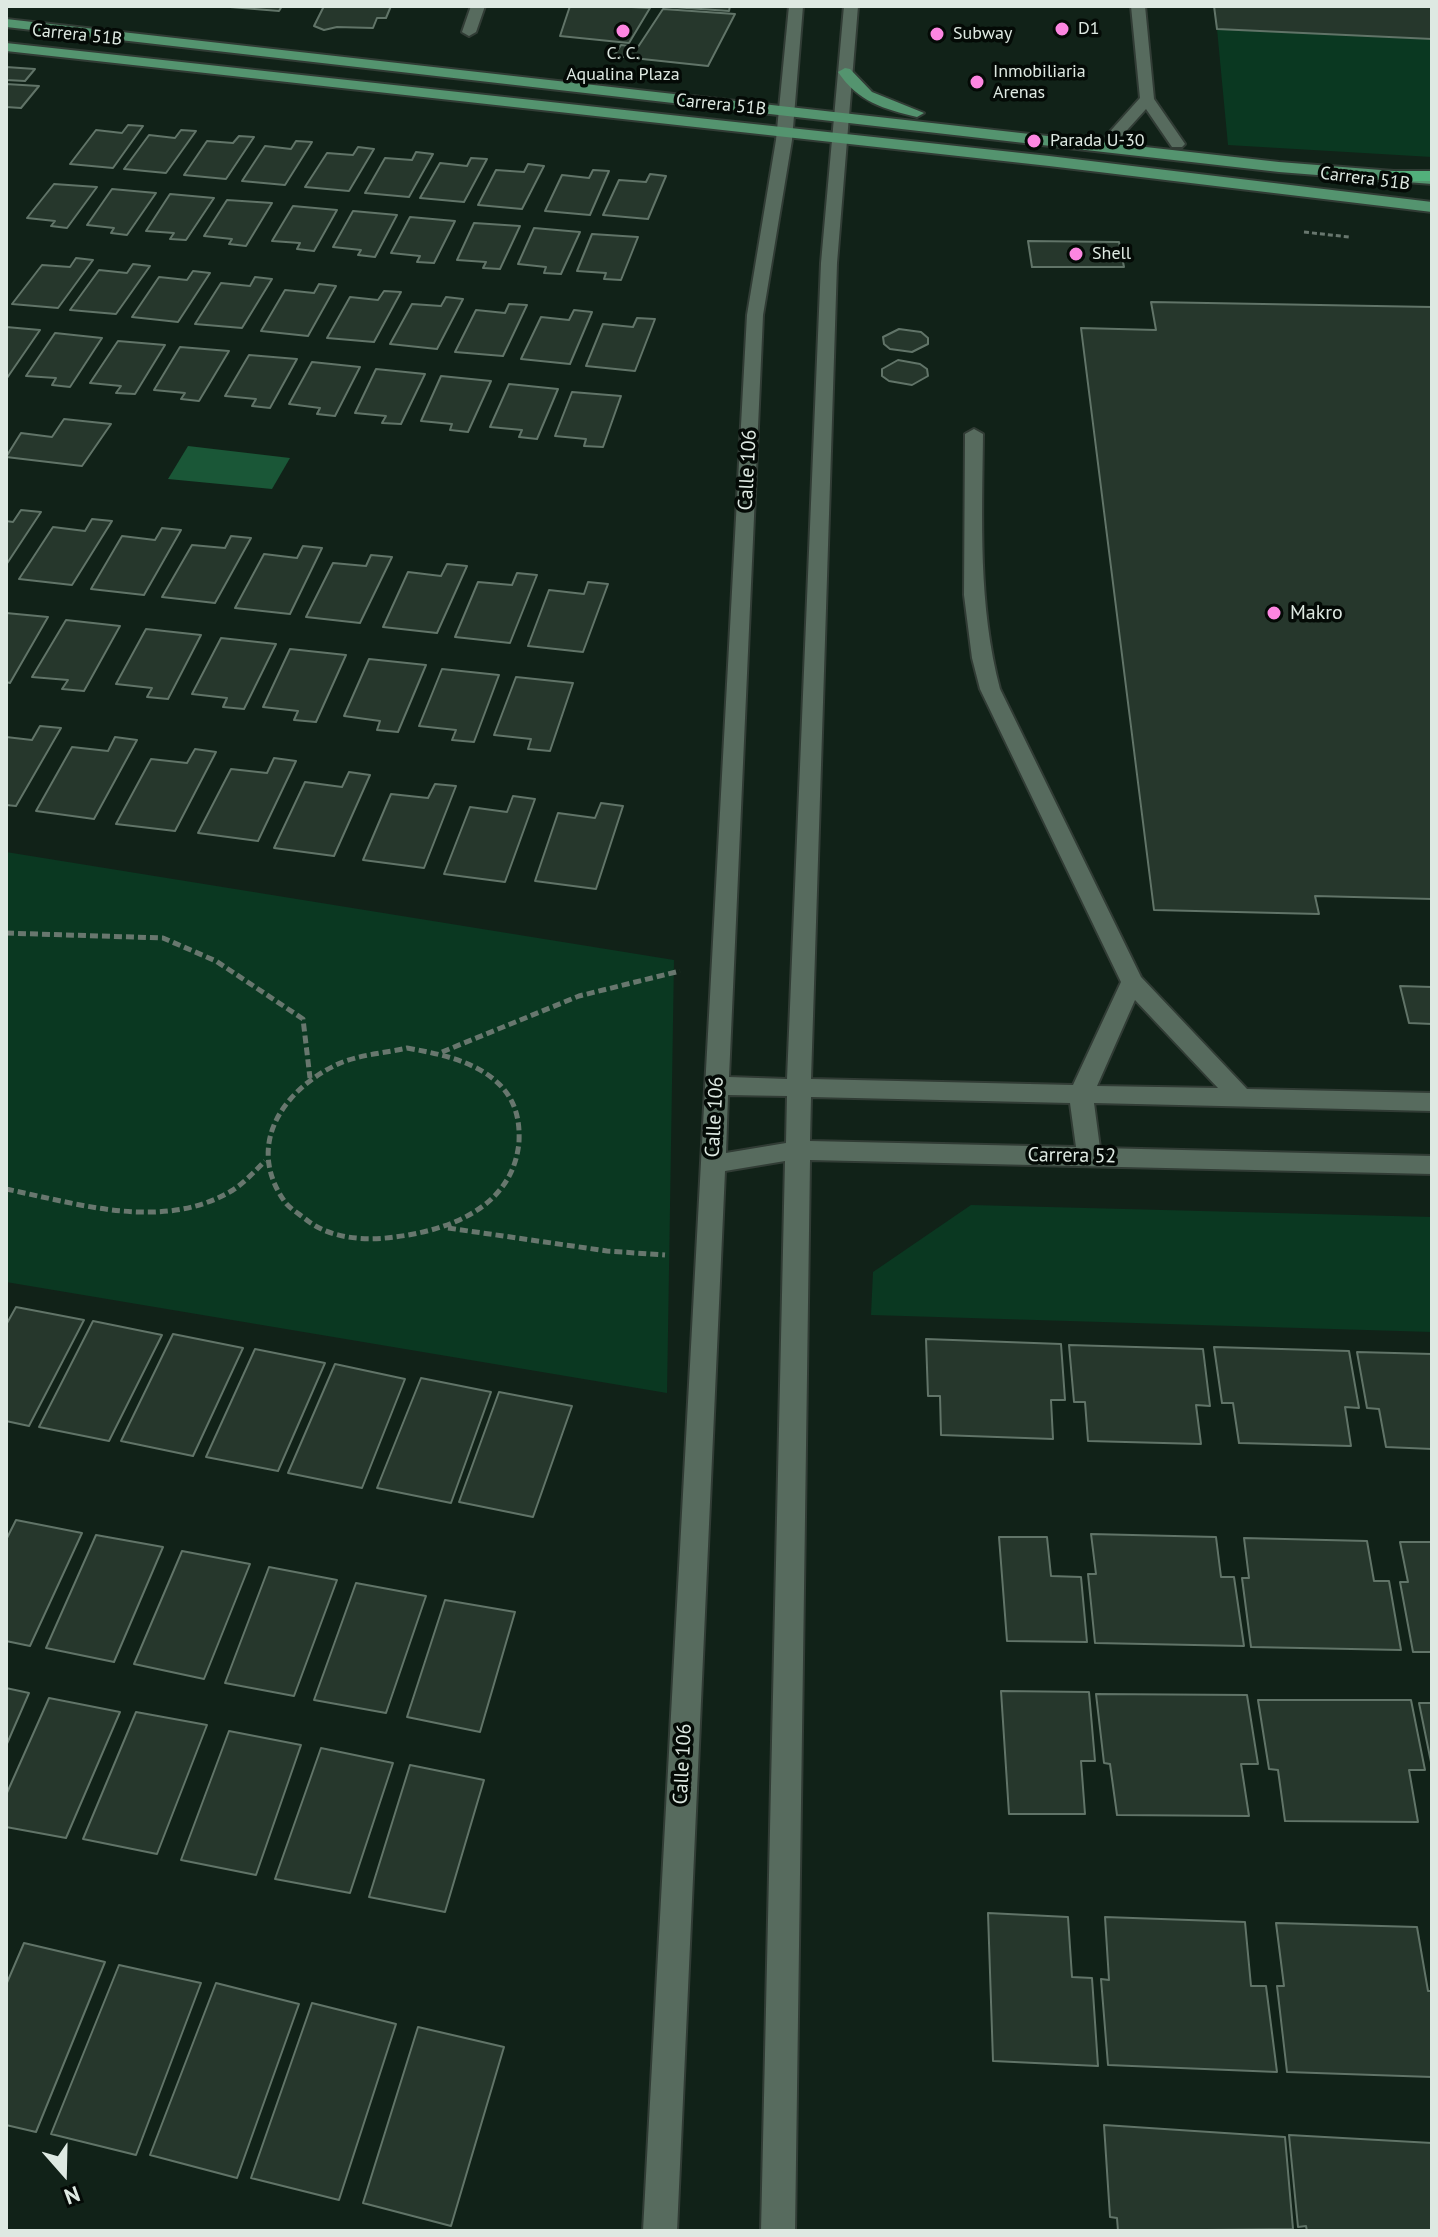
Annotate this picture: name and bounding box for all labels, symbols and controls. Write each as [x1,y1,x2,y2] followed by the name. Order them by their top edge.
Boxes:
[1078,18,1100,40] place label: D1
[31,20,123,50] street label: Carrera 51B
[1053,20,1071,38] marker: D1
[614,22,632,40] marker: C. C. Aqualina Plaza
[953,23,1012,45] place label: Subway
[928,25,946,43] marker: Subway
[566,43,680,86] place label: C. C. Aqualina Plaza
[993,61,1086,104] place label: Inmobiliaria Arenas
[968,73,986,91] marker: Inmobiliaria Arenas
[675,90,767,120] street label: Carrera 51B
[1050,130,1145,152] place label: Parada U-30
[1025,132,1043,150] marker: Parada U-30
[1319,163,1411,195] street label: Carrera 51B
[1092,243,1131,265] place label: Shell
[1067,245,1085,263] marker: Shell
[734,429,762,511] street label: Calle 106
[1290,601,1343,625] place label: Makro
[1265,604,1283,622] marker: Makro
[701,1076,729,1158] street label: Calle 106
[1027,1143,1117,1169] street label: Carrera 52
[669,1723,697,1805] street label: Calle 106
[24,2133,104,2213] north arrow
[61,2180,84,2211] text: N

